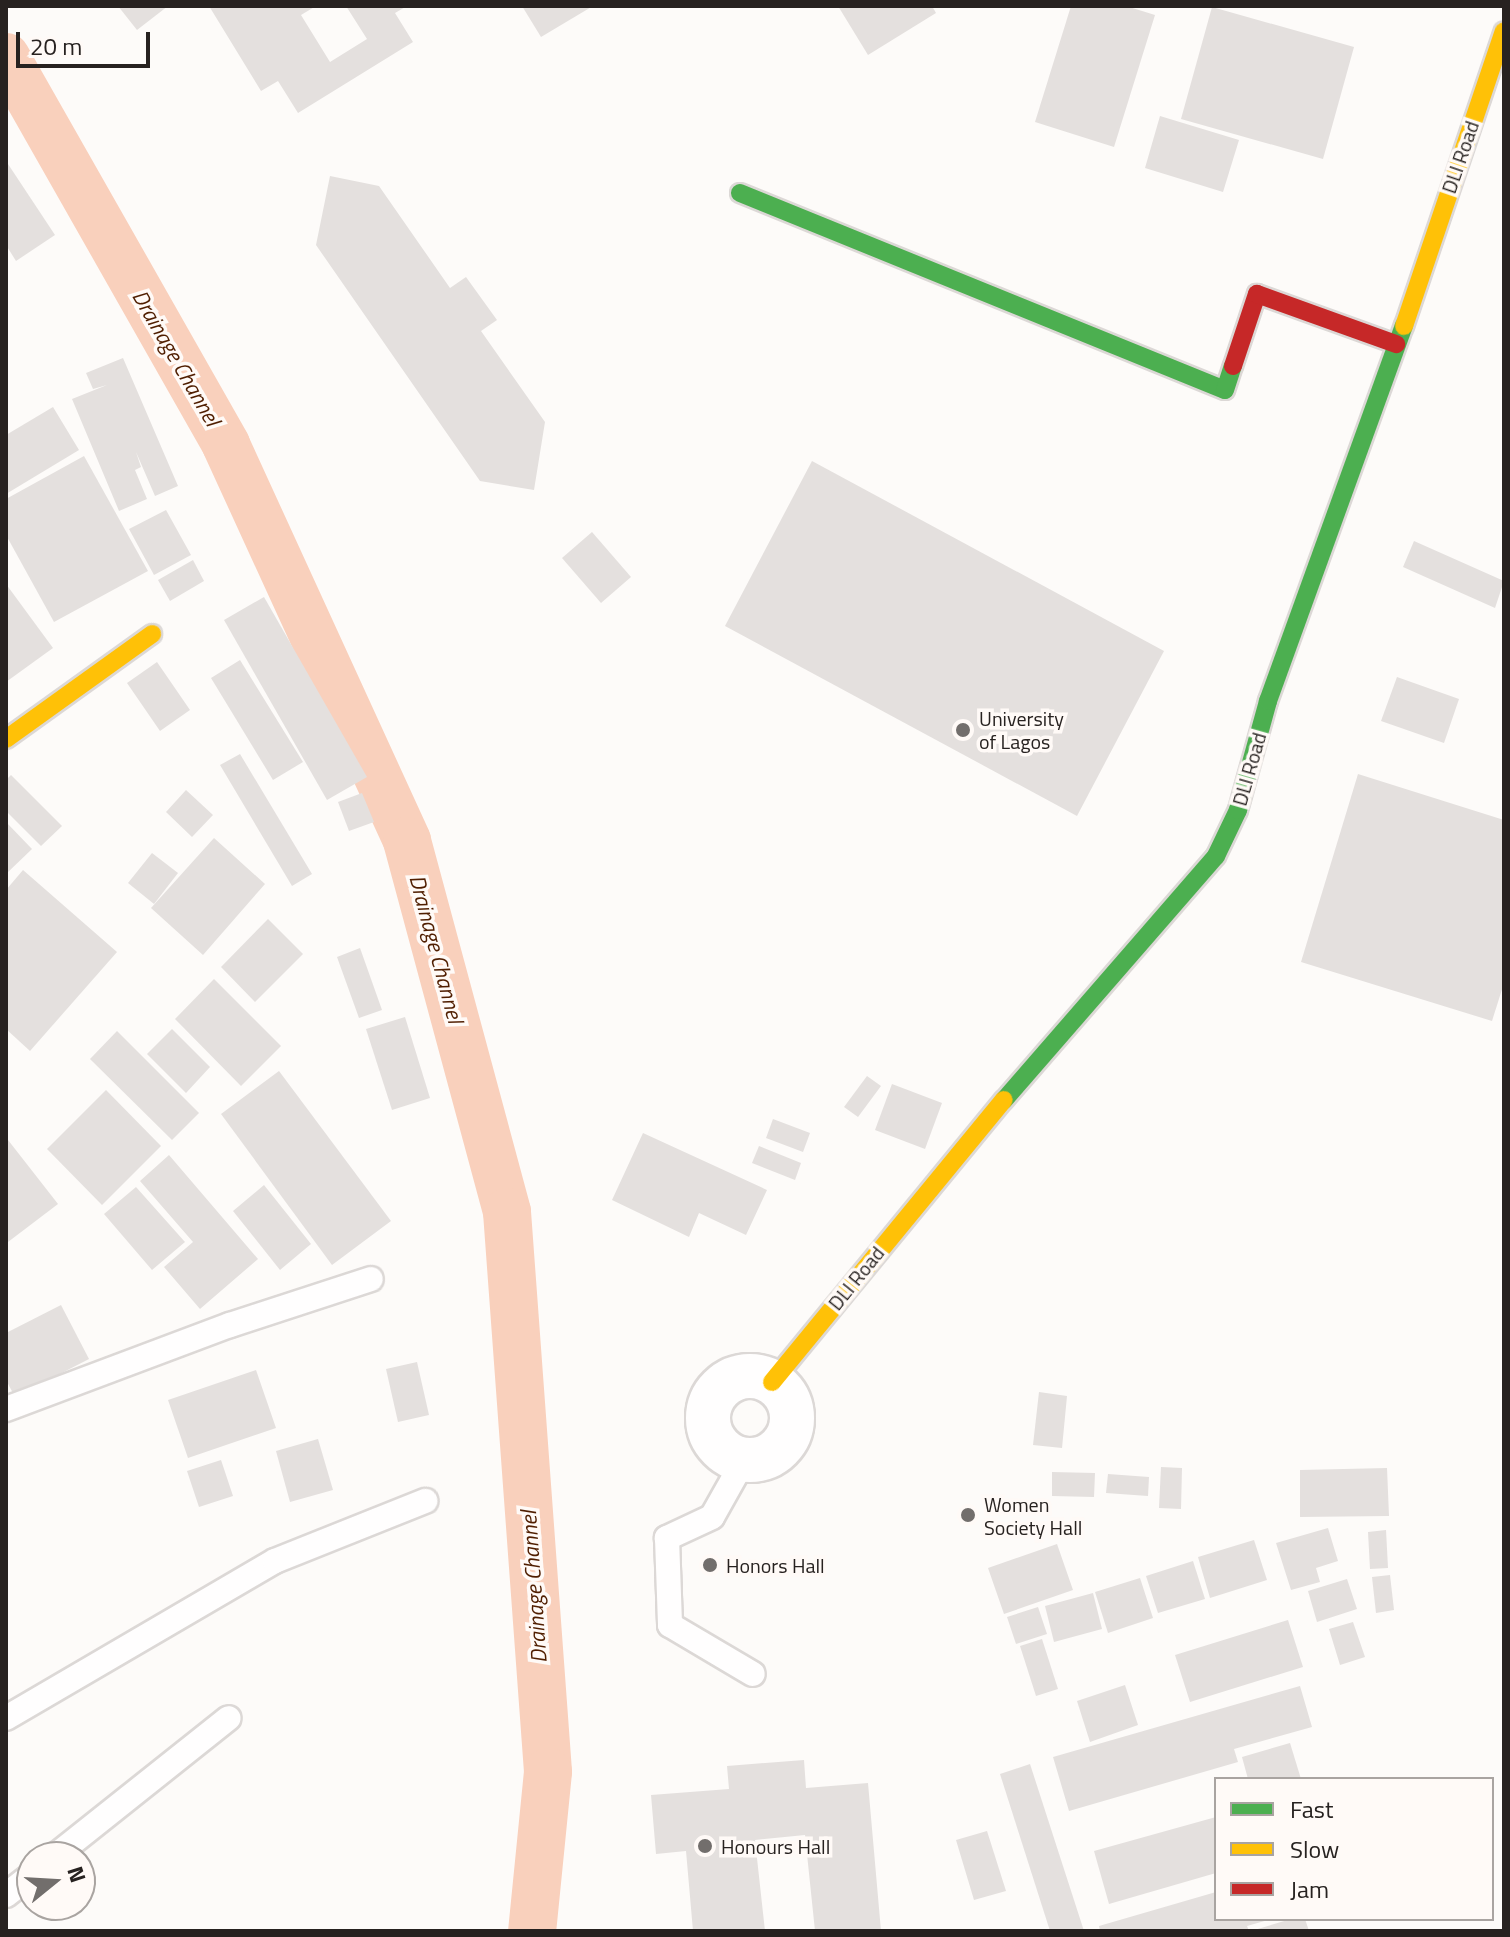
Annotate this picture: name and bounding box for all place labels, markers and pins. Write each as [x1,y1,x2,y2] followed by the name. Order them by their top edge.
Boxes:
[979,706,1064,753] place label: University of Lagos
[954,721,972,739] marker: University of Lagos
[984,1492,1082,1539] place label: Women Society Hall
[959,1506,977,1524] marker: Women Society Hall
[726,1553,825,1577] place label: Honors Hall
[701,1556,719,1574] marker: Honors Hall
[721,1834,830,1858] place label: Honours Hall
[696,1837,714,1855] marker: Honours Hall

